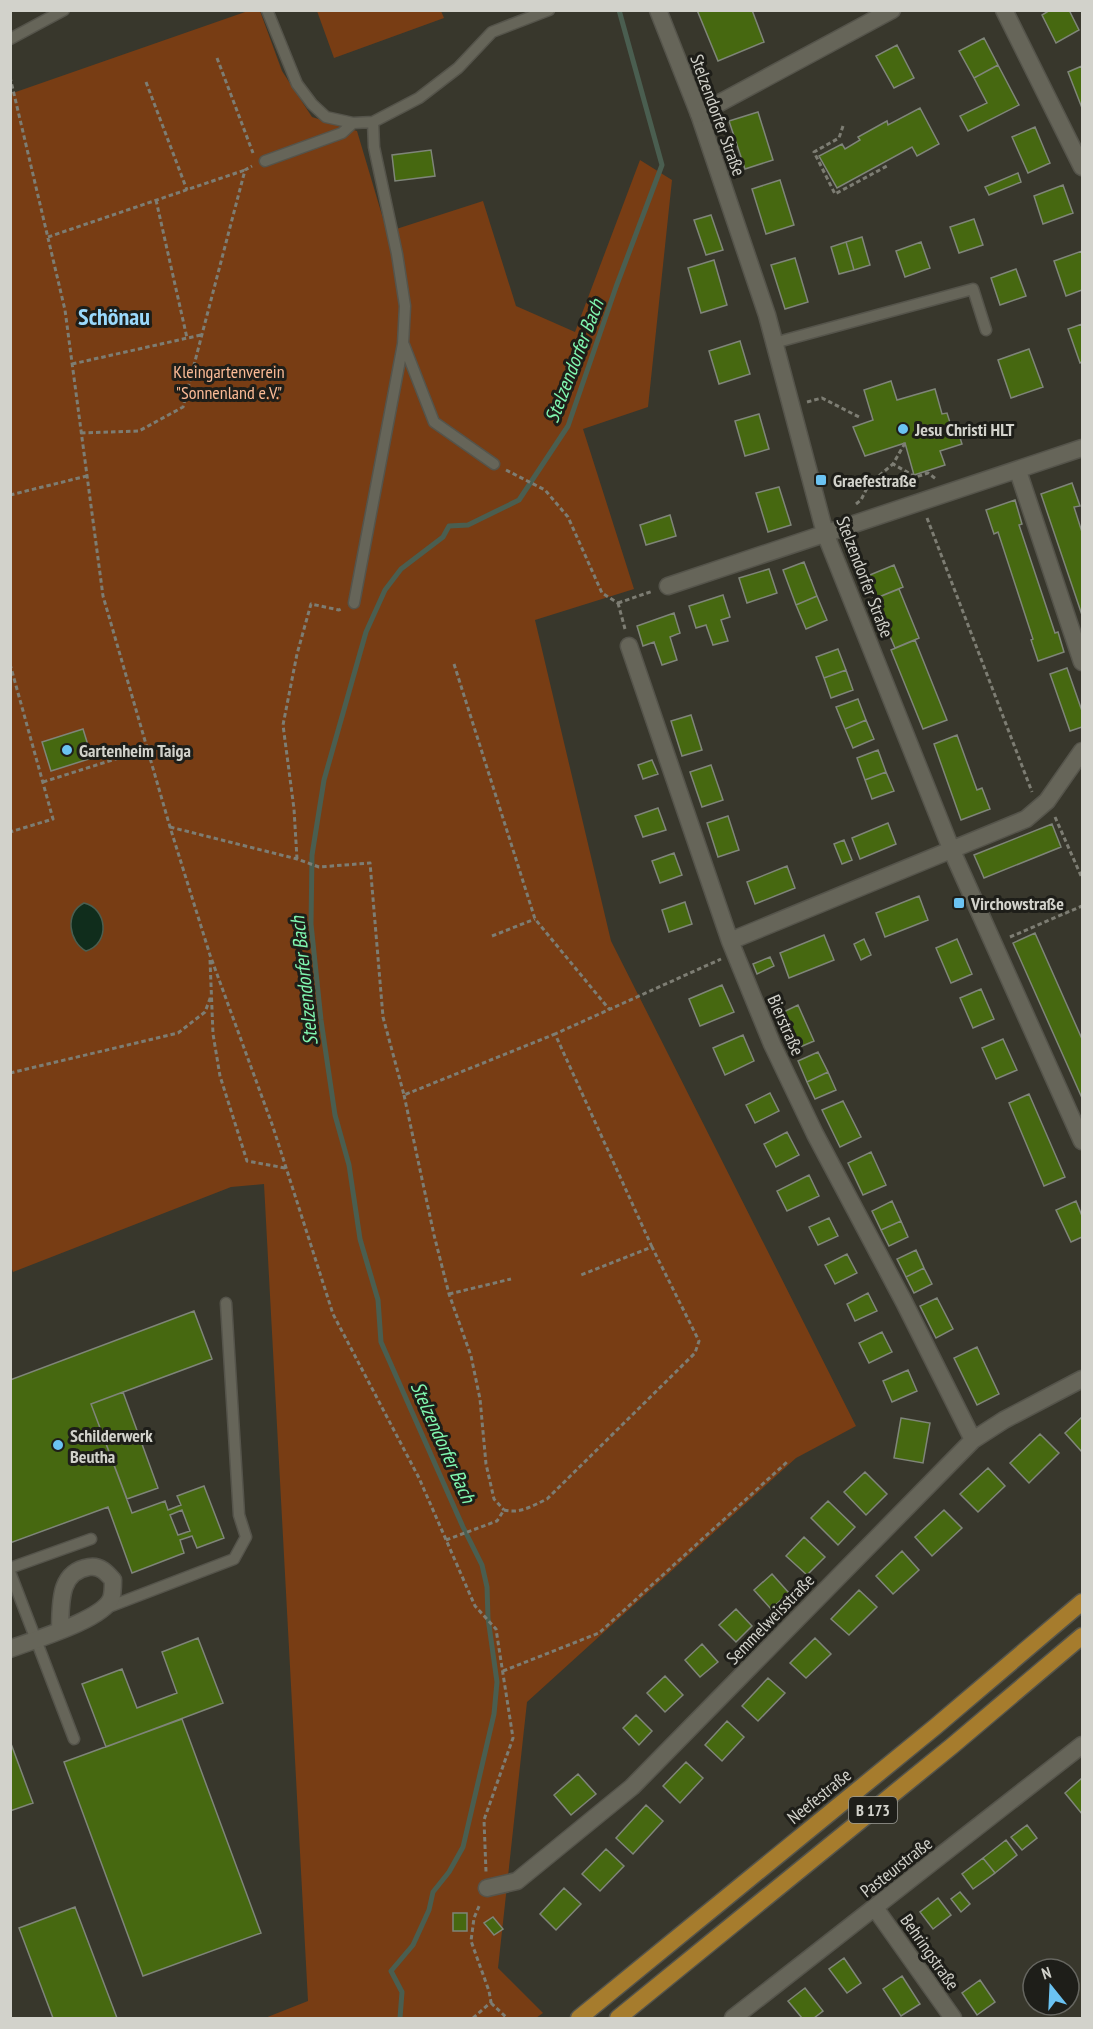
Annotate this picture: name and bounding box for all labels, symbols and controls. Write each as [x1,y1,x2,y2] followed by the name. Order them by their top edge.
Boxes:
[685,51,751,179] street label: Stelzendorfer Straße
[539,295,610,426] water label: Stelzendorfer Bach
[78,301,150,332] district label: Schönau
[173,360,285,404] park label: Kleingartenverein "Sonnenland e.V."
[914,418,1015,441] place label: Jesu Christi HLT
[896,422,910,436] marker: Jesu Christi HLT
[833,469,917,492] place label: Graefestraße
[814,473,828,487] marker: Graefestraße
[831,513,899,641] street label: Stelzendorfer Straße
[79,739,191,762] place label: Gartenheim Taiga
[60,743,74,757] marker: Gartenheim Taiga
[970,892,1064,915] place label: Virchowstraße
[952,896,966,910] marker: Virchowstraße
[284,914,324,1047] water label: Stelzendorfer Bach
[762,991,810,1059] street label: Bierstraße
[405,1377,482,1508] water label: Stelzendorfer Bach
[70,1424,153,1468] place label: Schilderwerk Beutha
[51,1438,65,1452] marker: Schilderwerk Beutha
[721,1569,819,1669] street label: Semmelweisstraße
[782,1763,856,1829] street label: Neefestraße
[849,1797,897,1823] road number: B 173
[855,1832,937,1902] street label: Pasteurstraße
[895,1909,965,1995] street label: Behringstraße
[1021,1957,1081,2017] north arrow
[1039,1962,1054,1984] text: N

